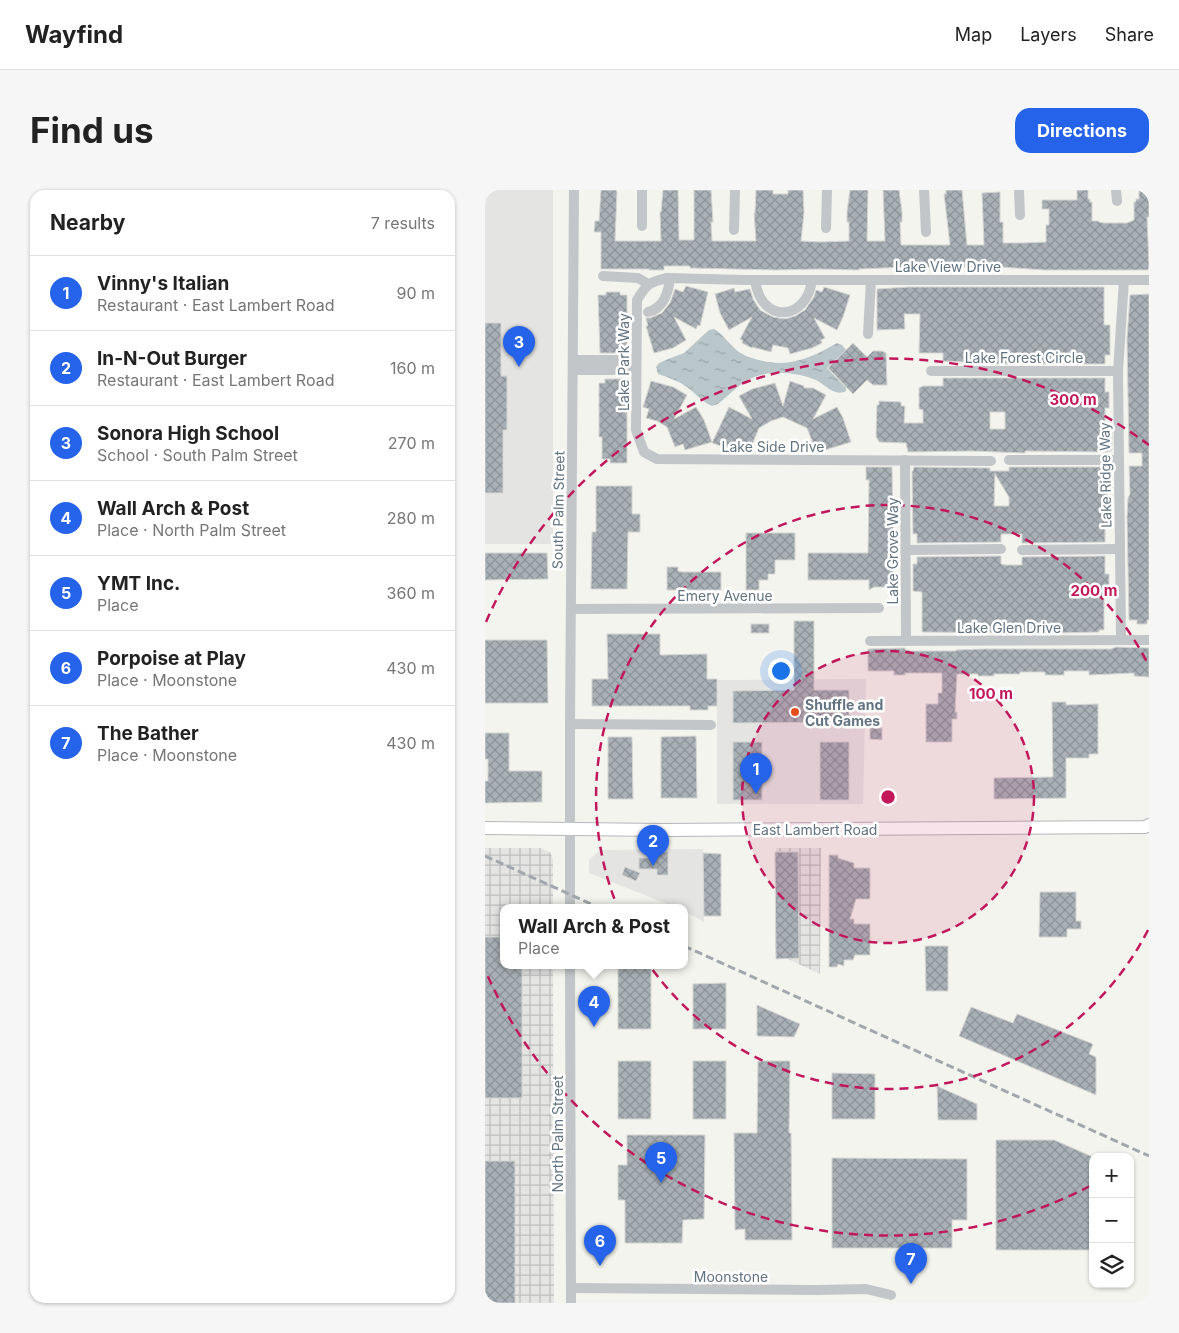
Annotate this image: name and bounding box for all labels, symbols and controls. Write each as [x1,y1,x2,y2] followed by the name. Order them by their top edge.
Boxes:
[25,20,123,49] text: Wayfind
[955,24,992,45] text: Map
[1020,24,1077,45] text: Layers
[1105,24,1154,45] text: Share
[1015,108,1149,153] button: Directions
[30,109,154,151] text: Find us
[50,210,125,235] text: Nearby
[371,213,435,233] text: 7 results
[895,258,1001,275] street label: Lake View Drive
[97,272,229,295] text: Vinny's Italian
[63,283,69,303] text: 1
[396,283,435,303] text: 90 m
[97,295,334,315] text: Restaurant · East Lambert Road
[615,313,632,411] street label: Lake Park Way
[503,326,535,367] pin: 3
[97,347,247,370] text: In-N-Out Burger
[965,349,1083,366] street label: Lake Forest Circle
[61,358,71,378] text: 2
[390,358,435,378] text: 160 m
[97,370,334,390] text: Restaurant · East Lambert Road
[1049,390,1097,409] text: 300 m
[97,422,279,445] text: Sonora High School
[1096,422,1114,528] street label: Lake Ridge Way
[61,433,71,453] text: 3
[388,433,435,453] text: 270 m
[721,438,825,455] street label: Lake Side Drive
[97,445,298,465] text: School · South Palm Street
[548,450,568,569] street label: South Palm Street
[97,497,249,520] text: Wall Arch & Post
[884,497,901,605] street label: Lake Grove Way
[61,508,71,528] text: 4
[387,508,435,528] text: 280 m
[97,520,286,540] text: Place · North Palm Street
[97,572,180,595] text: YMT Inc.
[1071,581,1117,600] text: 200 m
[61,583,71,603] text: 5
[387,583,435,603] text: 360 m
[677,587,773,604] street label: Emery Avenue
[97,595,139,615] text: Place
[957,619,1061,636] street label: Lake Glen Drive
[97,647,246,670] text: Porpoise at Play
[61,658,71,678] text: 6
[386,658,435,678] text: 430 m
[768,658,794,684] your location
[97,670,237,690] text: Place · Moonstone
[969,684,1013,703] text: 100 m
[805,696,883,729] place label: Shuffle and Cut Games
[789,706,801,718] marker: Shuffle and Cut Games
[97,722,199,745] text: The Bather
[61,733,71,753] text: 7
[386,733,435,753] text: 430 m
[97,745,237,765] text: Place · Moonstone
[740,753,772,794] pin: 1
[879,788,897,806] centre of rings
[753,821,877,838] street label: East Lambert Road
[637,825,669,866] pin: 2
[500,904,688,969] popup
[518,915,670,938] text: Wall Arch & Post
[518,938,560,958] text: Place
[578,986,610,1027] pin: 4
[549,1075,566,1193] street label: North Palm Street
[645,1142,677,1183] pin: 5
[1089,1153,1134,1288] map controls
[1089,1153,1134,1198] button: +
[1089,1198,1134,1243] button: −
[584,1225,616,1266] pin: 6
[895,1243,927,1284] pin: 7
[1089,1243,1134,1288] button: layers
[694,1268,768,1285] street label: Moonstone

